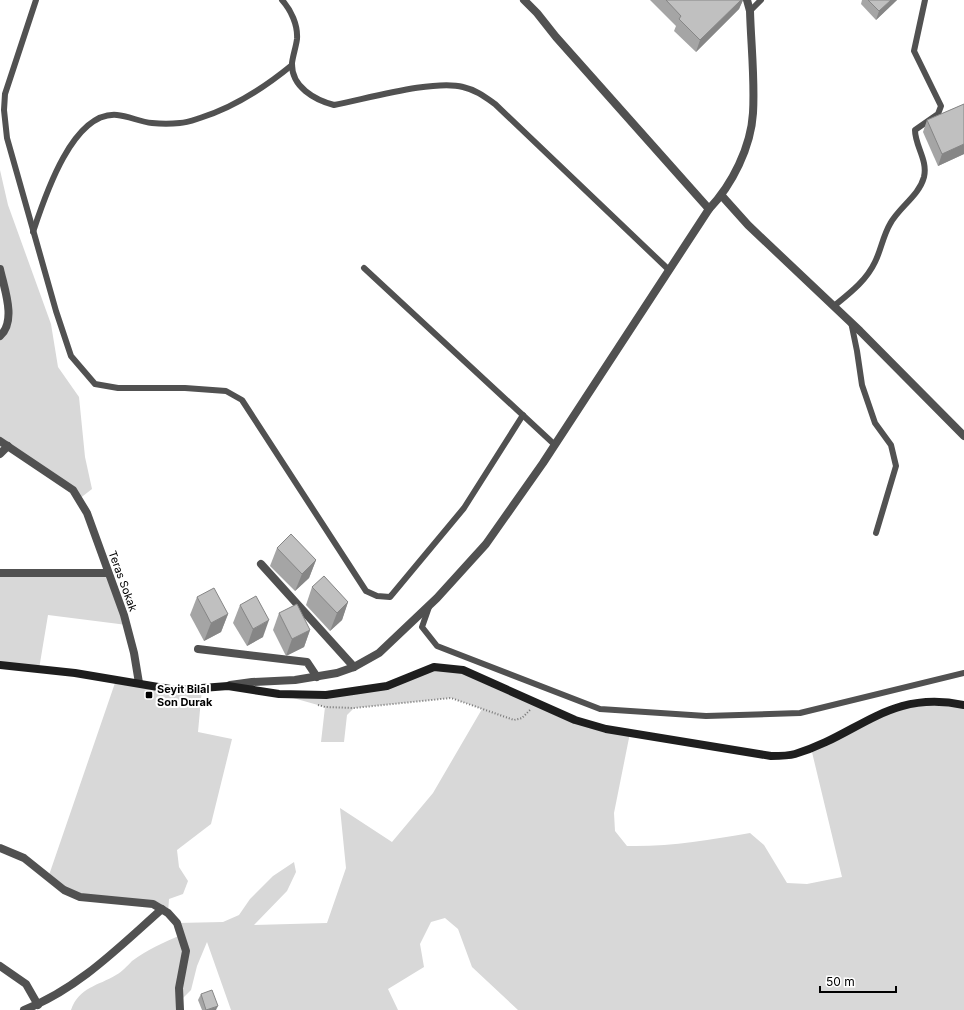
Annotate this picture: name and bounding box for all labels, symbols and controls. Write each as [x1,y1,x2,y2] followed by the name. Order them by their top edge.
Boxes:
[106,549,140,613] street label: Teras Sokak
[157,682,213,709] place label: Seyit Bilal Son Durak
[144,690,154,700] marker: Seyit Bilal Son Durak
[820,968,896,994] scale bar
[826,974,855,989] text: 50 m

